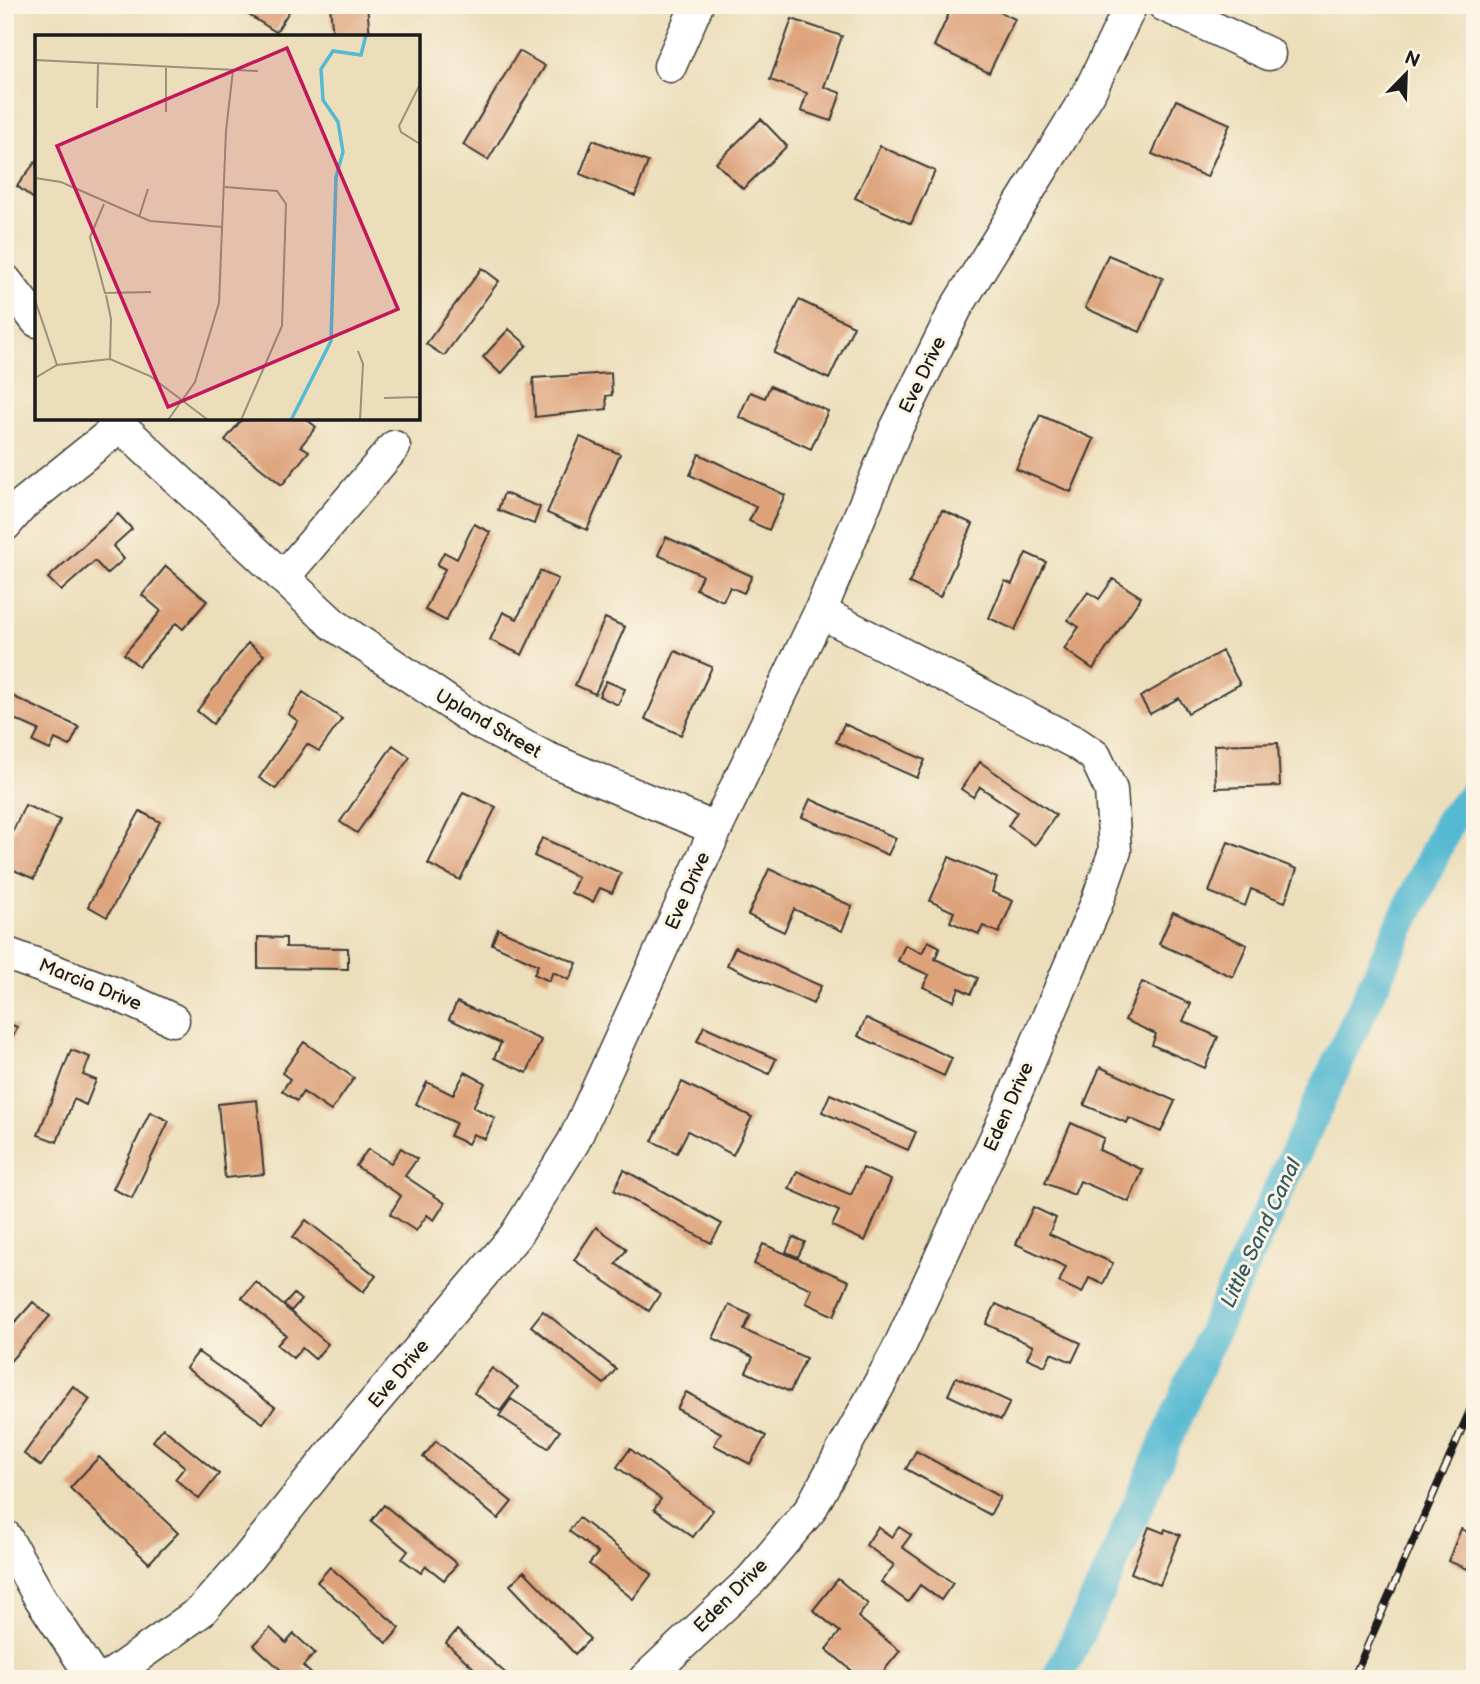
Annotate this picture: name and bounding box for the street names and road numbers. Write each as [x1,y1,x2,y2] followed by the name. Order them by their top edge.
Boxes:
[895,333,951,417] street label: Eve Drive
[431,684,545,764] street label: Upland Street
[661,849,715,933] street label: Eve Drive
[35,954,145,1016] street label: Marcia Drive
[979,1059,1039,1155] street label: Eden Drive
[364,1335,434,1413] street label: Eve Drive
[689,1554,773,1638] street label: Eden Drive

